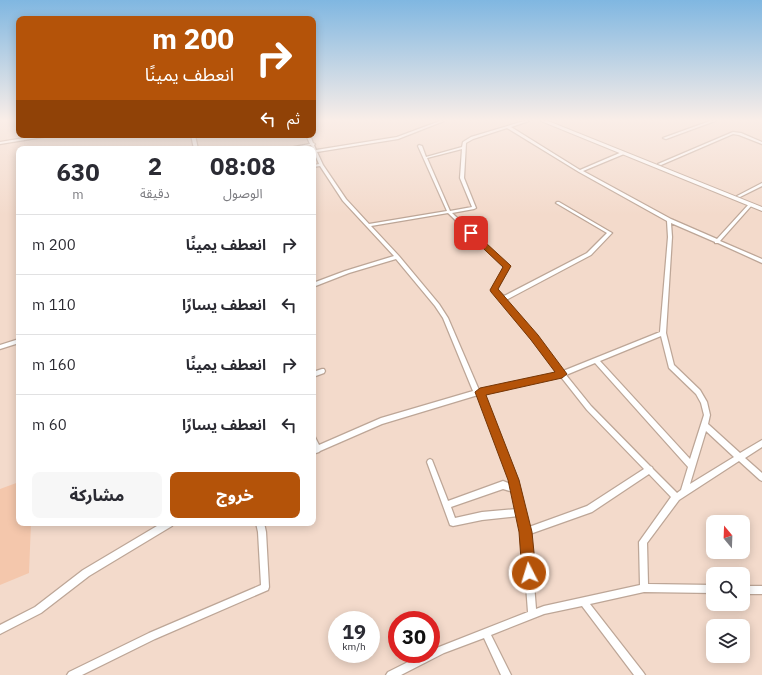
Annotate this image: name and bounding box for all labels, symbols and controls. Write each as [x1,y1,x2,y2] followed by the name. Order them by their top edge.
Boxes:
[152,20,234,57] text: 200 m
[248,32,300,84] icon: right
[145,63,234,86] text: انعطف يمينًا
[257,108,279,130] icon: left
[287,109,300,128] text: ثم
[148,150,162,182] text: 2
[210,150,276,182] text: 08:08
[56,156,100,188] text: 630
[140,185,170,202] text: دقيقة
[223,185,263,202] text: الوصول
[72,186,84,203] text: m
[454,216,488,250] pin
[460,222,482,244] icon: arrive
[278,234,300,256] icon: right
[32,235,76,254] text: 200 m
[186,235,266,254] text: انعطف يمينًا
[278,294,300,316] icon: left
[32,295,76,314] text: 110 m
[182,295,266,314] text: انعطف يسارًا
[278,354,300,376] icon: right
[32,355,76,374] text: 160 m
[186,355,266,374] text: انعطف يمينًا
[278,414,300,436] icon: left
[32,415,67,434] text: 60 m
[182,415,266,434] text: انعطف يسارًا
[32,472,162,518] button: مشاركة
[170,472,300,518] button: خروج
[706,515,750,559] north arrow
[706,515,750,663] map controls
[508,552,550,594] position arrow
[706,567,750,611] button: search
[388,611,440,663] speed limit sign: 30
[342,618,366,645] text: 19
[706,619,750,663] button: layers
[342,640,366,653] text: km/h

